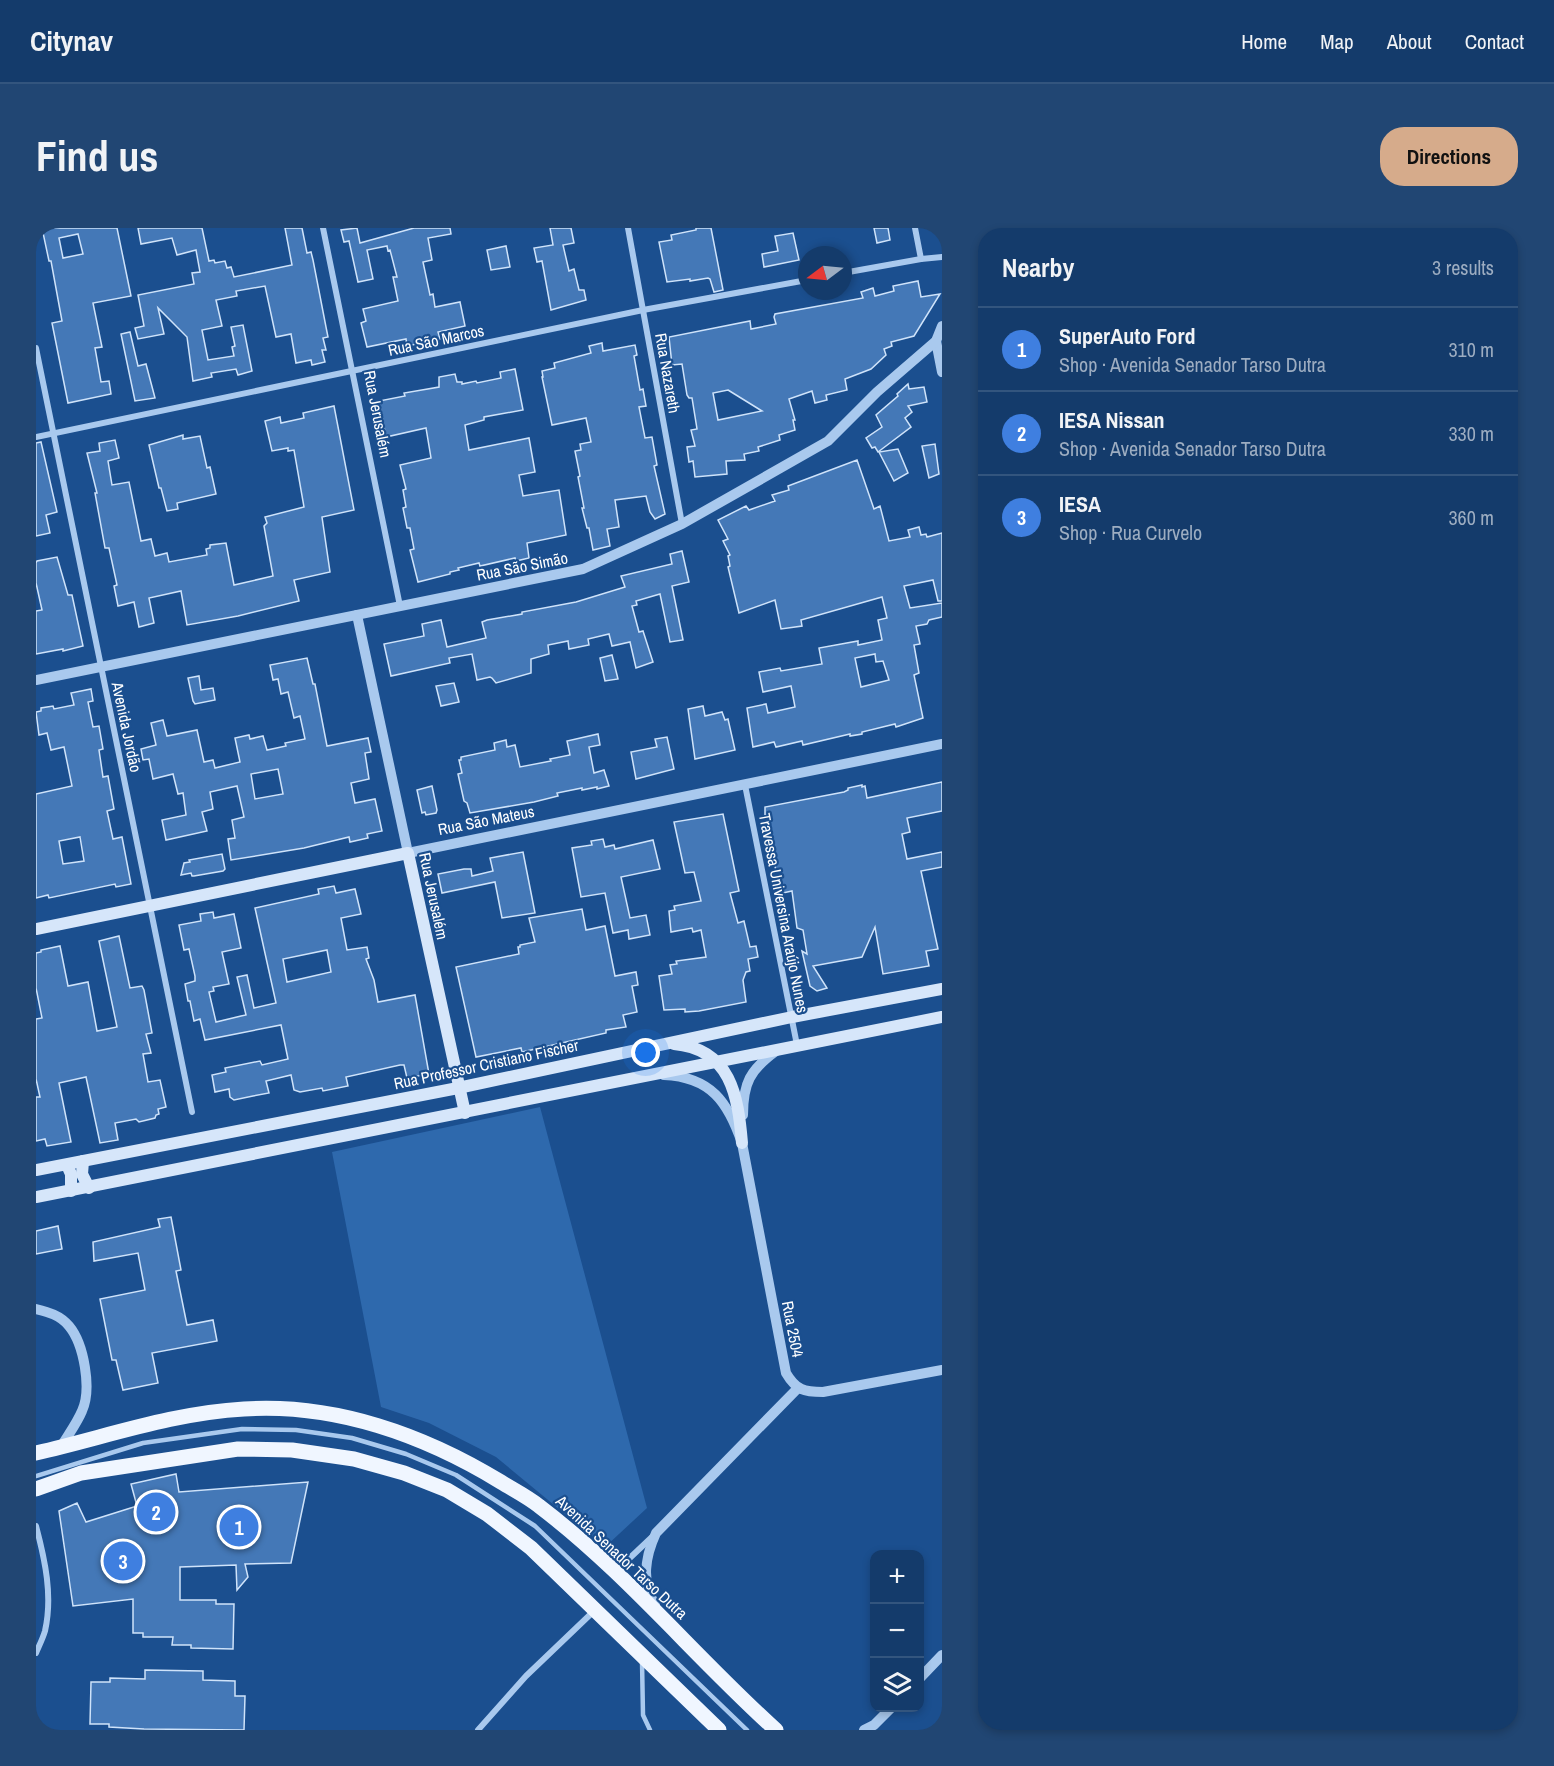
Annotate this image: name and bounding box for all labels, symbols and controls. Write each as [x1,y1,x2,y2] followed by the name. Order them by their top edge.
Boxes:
[30,22,113,60] text: Citynav
[1241,27,1287,56] text: Home
[1320,27,1354,56] text: Map
[1387,27,1432,56] text: About
[1465,27,1524,56] text: Contact
[1380,127,1518,186] button: Directions
[36,128,158,184] text: Find us
[798,246,852,300] north arrow
[1002,250,1074,285] text: Nearby
[1432,254,1494,281] text: 3 results
[386,319,486,361] street label: Rua São Marcos
[1059,321,1195,351] text: SuperAuto Ford
[650,331,686,415] street label: Rua Nazareth
[1017,336,1026,363] text: 1
[1448,336,1494,363] text: 310 m
[1059,351,1326,378] text: Shop · Avenida Senador Tarso Dutra
[359,369,397,459] street label: Rua Jerusalém
[1059,405,1165,435] text: IESA Nissan
[1017,420,1026,447] text: 2
[1448,420,1494,447] text: 330 m
[1059,435,1326,462] text: Shop · Avenida Senador Tarso Dutra
[1059,489,1101,519] text: IESA
[1017,504,1026,531] text: 3
[1448,504,1494,531] text: 360 m
[1059,519,1202,546] text: Shop · Rua Curvelo
[474,546,570,586] street label: Rua São Simão
[107,679,147,774] street label: Avenida Jordão
[436,800,536,840] street label: Rua São Mateus
[754,811,814,1015] street label: Travessa Universina Araújo Nunes
[414,851,454,941] street label: Rua Jerusalém
[392,1034,581,1094] street label: Rua Professor Cristiano Fischer
[631,1038,660,1067] your location
[777,1299,809,1359] street label: Rua 2504
[551,1489,693,1624] street label: Avenida Senador Tarso Dutra
[136,1490,176,1534] pin: 2
[220,1504,258,1550] pin: 1
[104,1538,142,1584] pin: 3
[870,1550,924,1712] map controls
[870,1550,924,1604] button: +
[870,1604,924,1658] button: −
[870,1658,924,1712] button: layers

